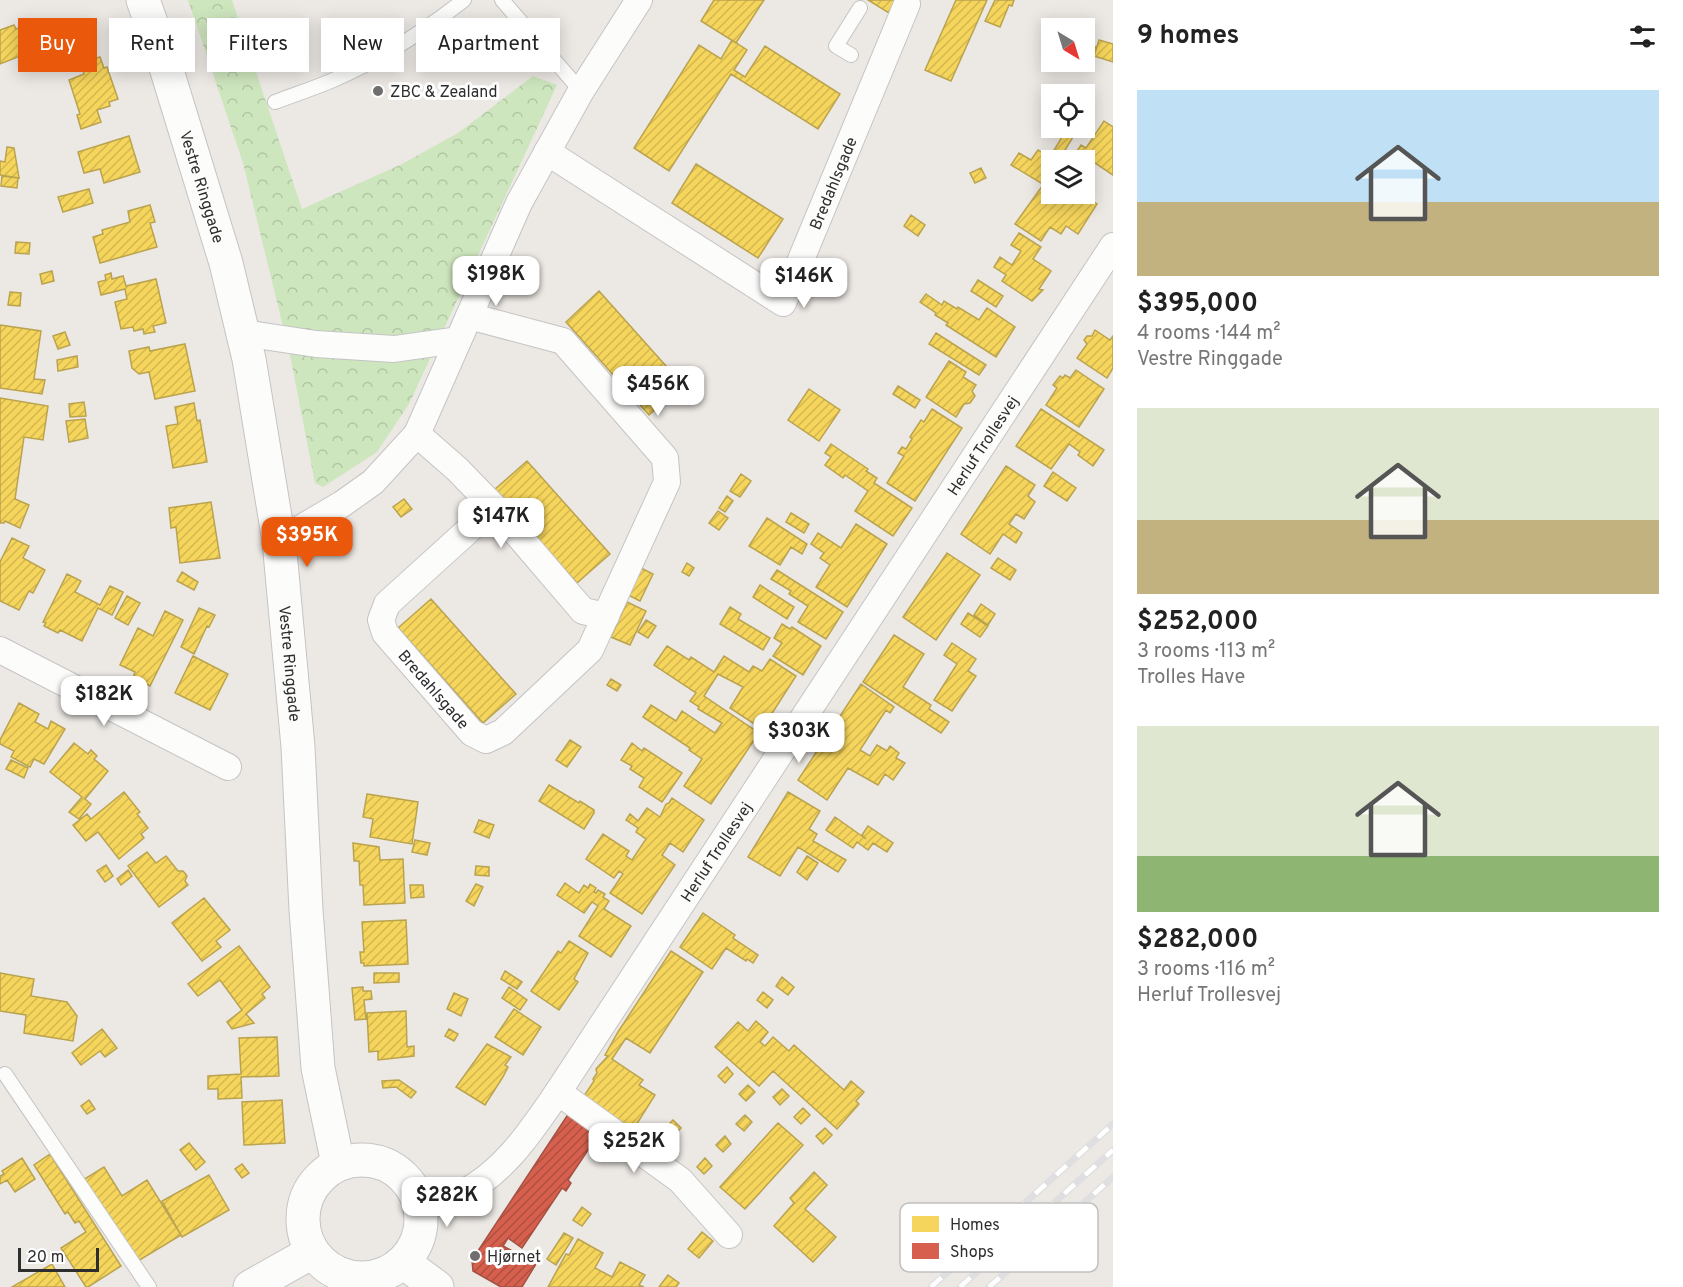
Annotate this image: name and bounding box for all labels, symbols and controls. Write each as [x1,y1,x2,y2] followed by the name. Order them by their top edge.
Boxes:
[18,18,97,72] chip: Buy
[109,18,195,72] chip: Rent
[207,18,309,72] chip: Filters
[321,18,404,72] chip: New
[416,18,560,72] chip: Apartment
[1041,18,1095,72] north arrow
[1041,18,1095,204] map controls
[1137,20,1239,53] text: 9 homes
[1626,20,1659,53] icon: filters
[390,83,498,103] place label: ZBC & Zealand
[371,84,385,98] marker: ZBC & Zealand
[1041,84,1095,138] button: locate
[174,129,227,246] street label: Vestre Ringgade
[1344,129,1452,237] icon: home
[806,134,863,233] street label: Bredahlsgade
[1041,150,1095,204] button: layers
[454,256,538,307] pin: $198K
[762,258,846,309] pin: $146K
[466,262,526,288] text: $198K
[774,264,834,290] text: $146K
[1137,288,1258,321] text: $395,000
[1137,321,1280,347] text: 4 rooms · 144 m²
[1137,347,1283,373] text: Vestre Ringgade
[616,366,700,417] pin: $456K
[626,372,690,398] text: $456K
[944,393,1024,500] street label: Herluf Trollesvej
[1344,447,1452,555] icon: home
[459,498,543,549] pin: $147K
[472,504,530,530] text: $147K
[265,517,349,568] pin: $395K
[276,523,338,549] text: $395K
[273,605,304,723] street label: Vestre Ringgade
[1137,606,1258,639] text: $252,000
[1137,639,1275,665] text: 3 rooms · 113 m²
[393,647,472,734] street label: Bredahlsgade
[1137,665,1245,691] text: Trolles Have
[62,676,146,727] pin: $182K
[75,682,133,708] text: $182K
[757,713,841,764] pin: $303K
[768,719,830,745] text: $303K
[1344,765,1452,873] icon: home
[677,799,757,906] street label: Herluf Trollesvej
[1137,924,1258,957] text: $282,000
[1137,957,1275,983] text: 3 rooms · 116 m²
[1137,983,1281,1009] text: Herluf Trollesvej
[592,1123,676,1174] pin: $252K
[603,1129,665,1155] text: $252K
[405,1177,489,1228] pin: $282K
[416,1183,478,1209] text: $282K
[900,1203,1098,1272] legend
[950,1216,1000,1236] text: Homes
[950,1243,994,1263] text: Shops
[18,1245,99,1272] scale bar
[27,1248,64,1268] text: 20 m
[487,1248,541,1268] place label: Hjørnet
[468,1249,482,1263] marker: Hjørnet

